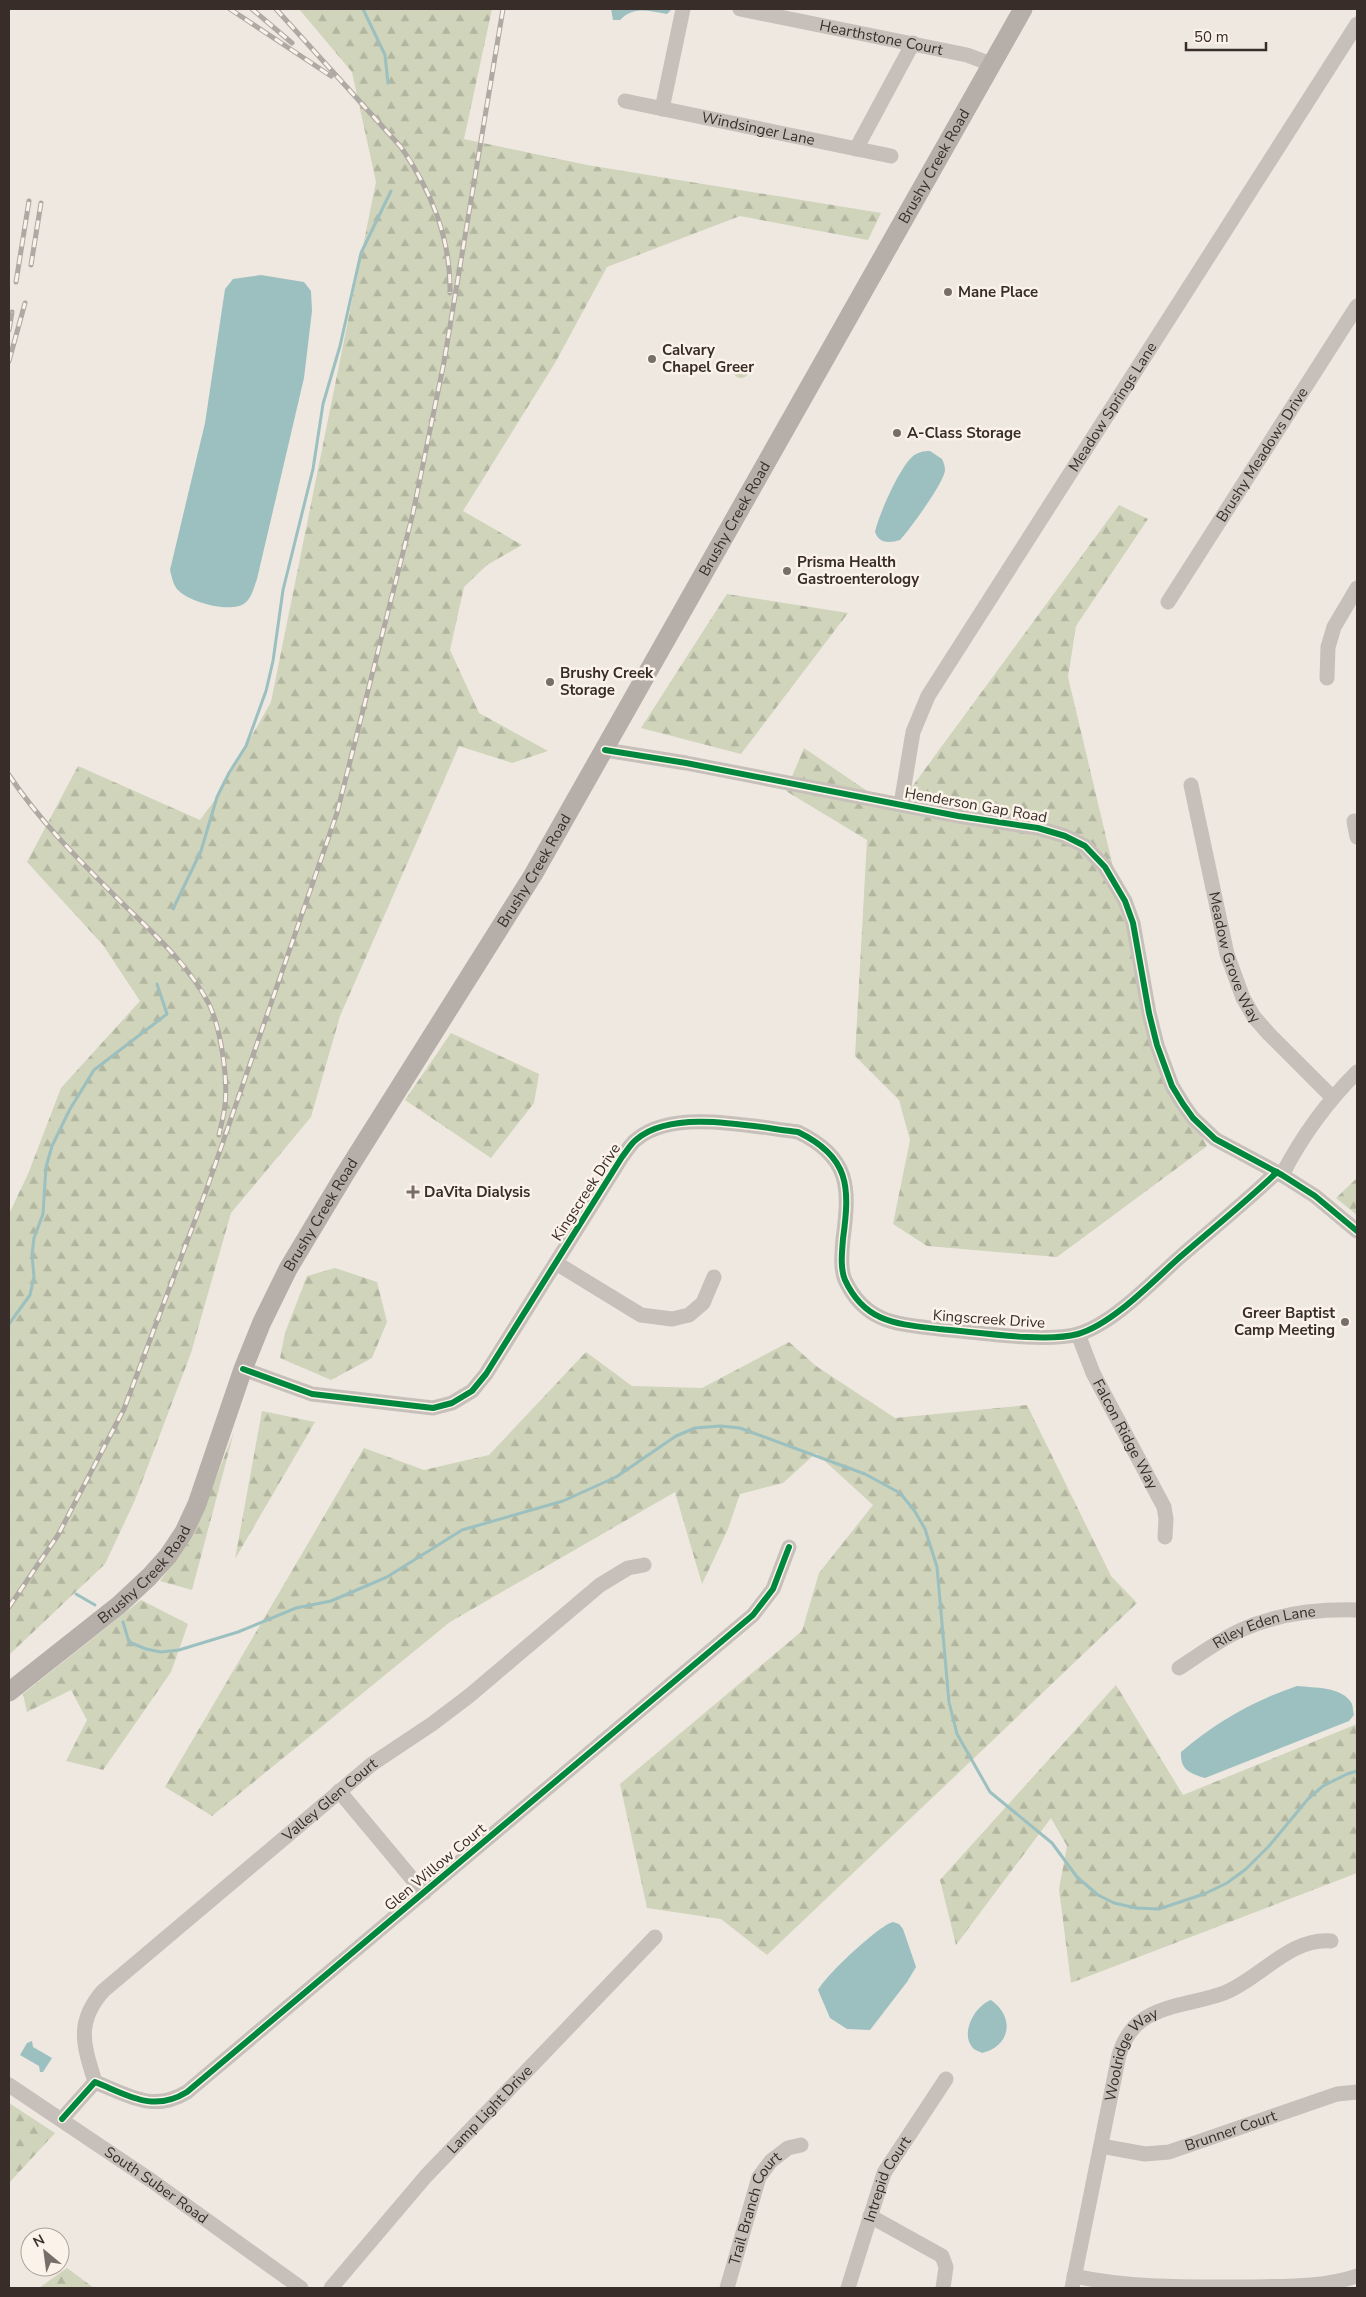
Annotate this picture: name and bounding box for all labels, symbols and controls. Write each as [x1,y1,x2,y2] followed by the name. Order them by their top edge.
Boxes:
[818,15,945,60] street label: Hearthstone Court
[1186,20,1266,52] scale bar
[1194,27,1229,47] text: 50 m
[894,105,974,227] street label: Brushy Creek Road
[700,107,817,150] street label: Windsinger Lane
[958,282,1038,302] place label: Mane Place
[942,286,954,298] marker: Mane Place
[1064,338,1161,476] street label: Meadow Springs Lane
[662,340,754,377] place label: Calvary Chapel Greer
[646,353,658,365] marker: Calvary Chapel Greer
[1212,383,1313,526] street label: Brushy Meadows Drive
[907,423,1021,443] place label: A-Class Storage
[891,427,903,439] marker: A-Class Storage
[694,458,775,580] street label: Brushy Creek Road
[797,552,919,589] place label: Prisma Health Gastroenterology
[781,565,793,577] marker: Prisma Health Gastroenterology
[560,663,654,700] place label: Brushy Creek Storage
[544,676,556,688] marker: Brushy Creek Storage
[903,783,1049,827] street label: Henderson Gap Road
[493,810,576,931] street label: Brushy Creek Road
[1204,890,1265,1028] street label: Meadow Grove Way
[547,1139,625,1245] street label: Kingscreek Drive
[279,1154,362,1275] street label: Brushy Creek Road
[424,1182,530,1202] place label: DaVita Dialysis
[406,1185,420,1199] marker: DaVita Dialysis
[1234,1303,1335,1340] place label: Greer Baptist Camp Meeting
[932,1305,1046,1333] street label: Kingscreek Drive
[1339,1316,1351,1328] marker: Greer Baptist Camp Meeting
[1088,1376,1163,1493] street label: Falcon Ridge Way
[93,1522,196,1628] street label: Brushy Creek Road
[1209,1601,1316,1653] street label: Riley Eden Lane
[277,1753,382,1846] street label: Valley Glen Court
[380,1818,490,1915] street label: Glen Willow Court
[1100,2003,1161,2103] street label: Woolridge Way
[443,2061,537,2158] street label: Lamp Light Drive
[1182,2105,1280,2156] street label: Brunner Court
[859,2132,916,2225] street label: Intrepid Court
[100,2142,212,2228] street label: South Suber Road
[724,2146,786,2268] street label: Trail Branch Court
[20,2227,70,2277] north arrow
[30,2230,48,2252] text: N

